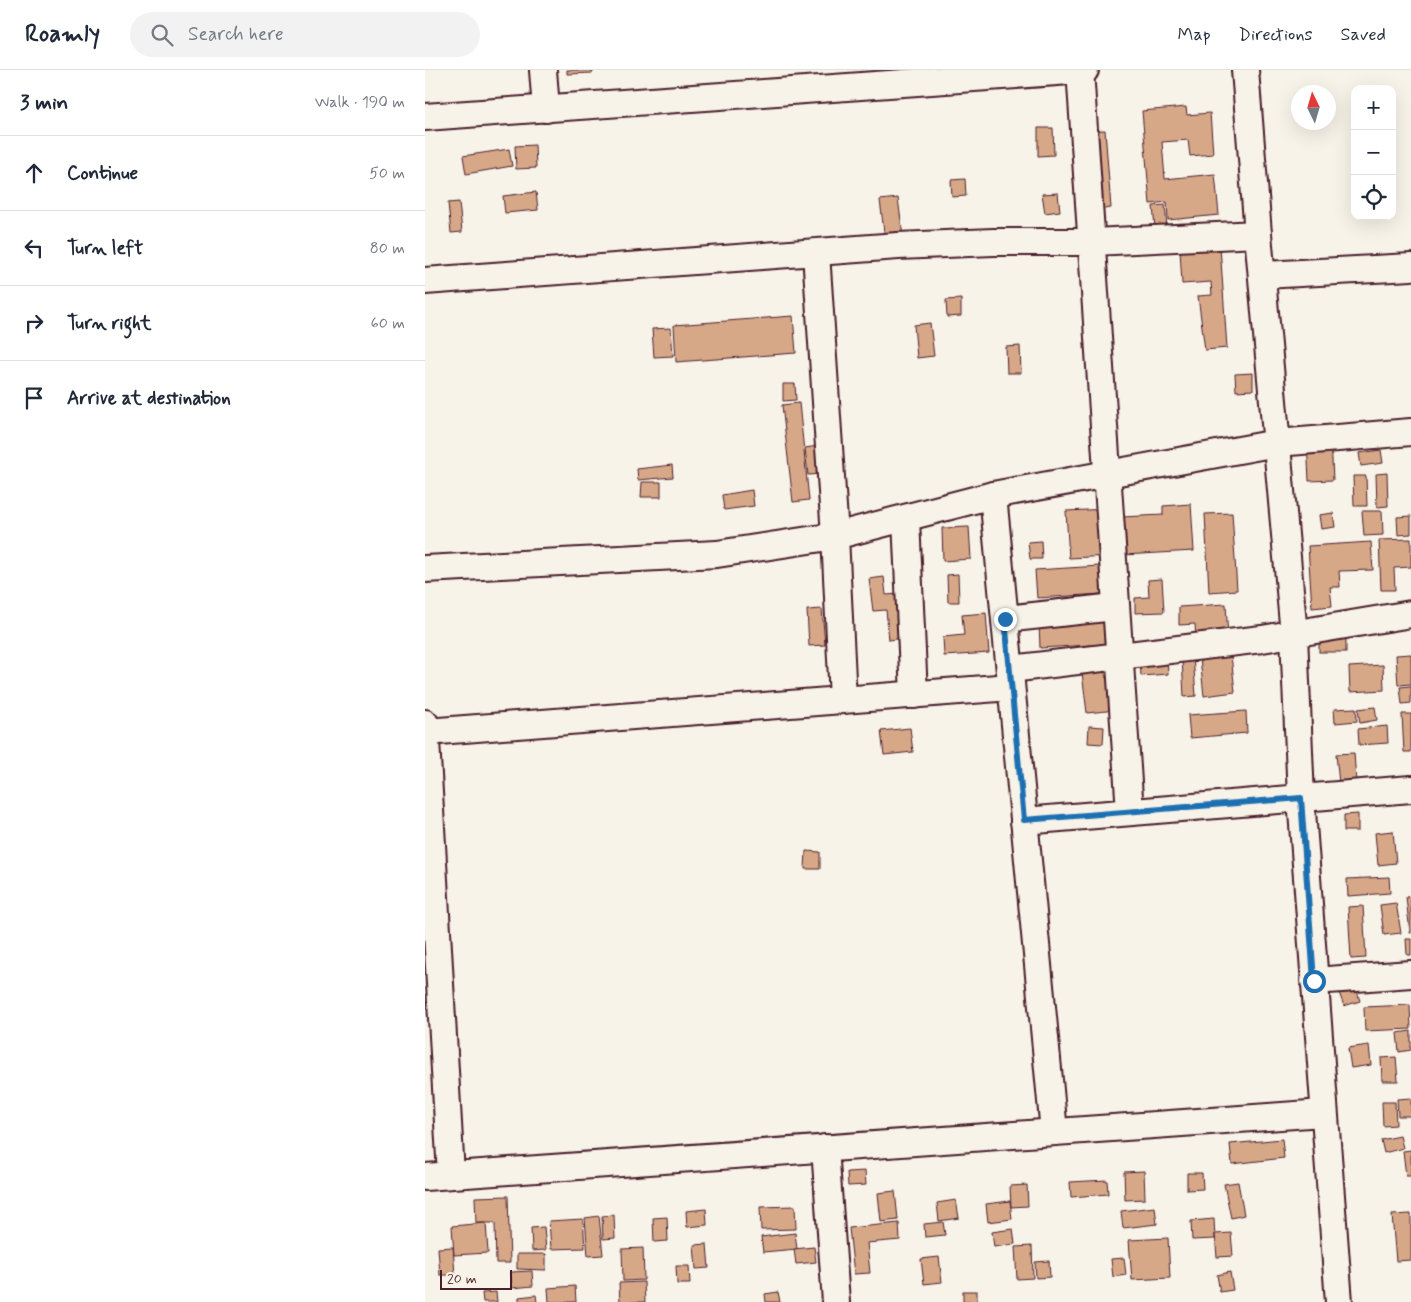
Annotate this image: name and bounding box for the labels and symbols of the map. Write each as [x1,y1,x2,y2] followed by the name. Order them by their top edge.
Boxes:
[1291,85,1336,130] north arrow
[994,608,1017,631] route end
[1303,970,1326,993] route start
[440,1267,513,1290] scale bar

